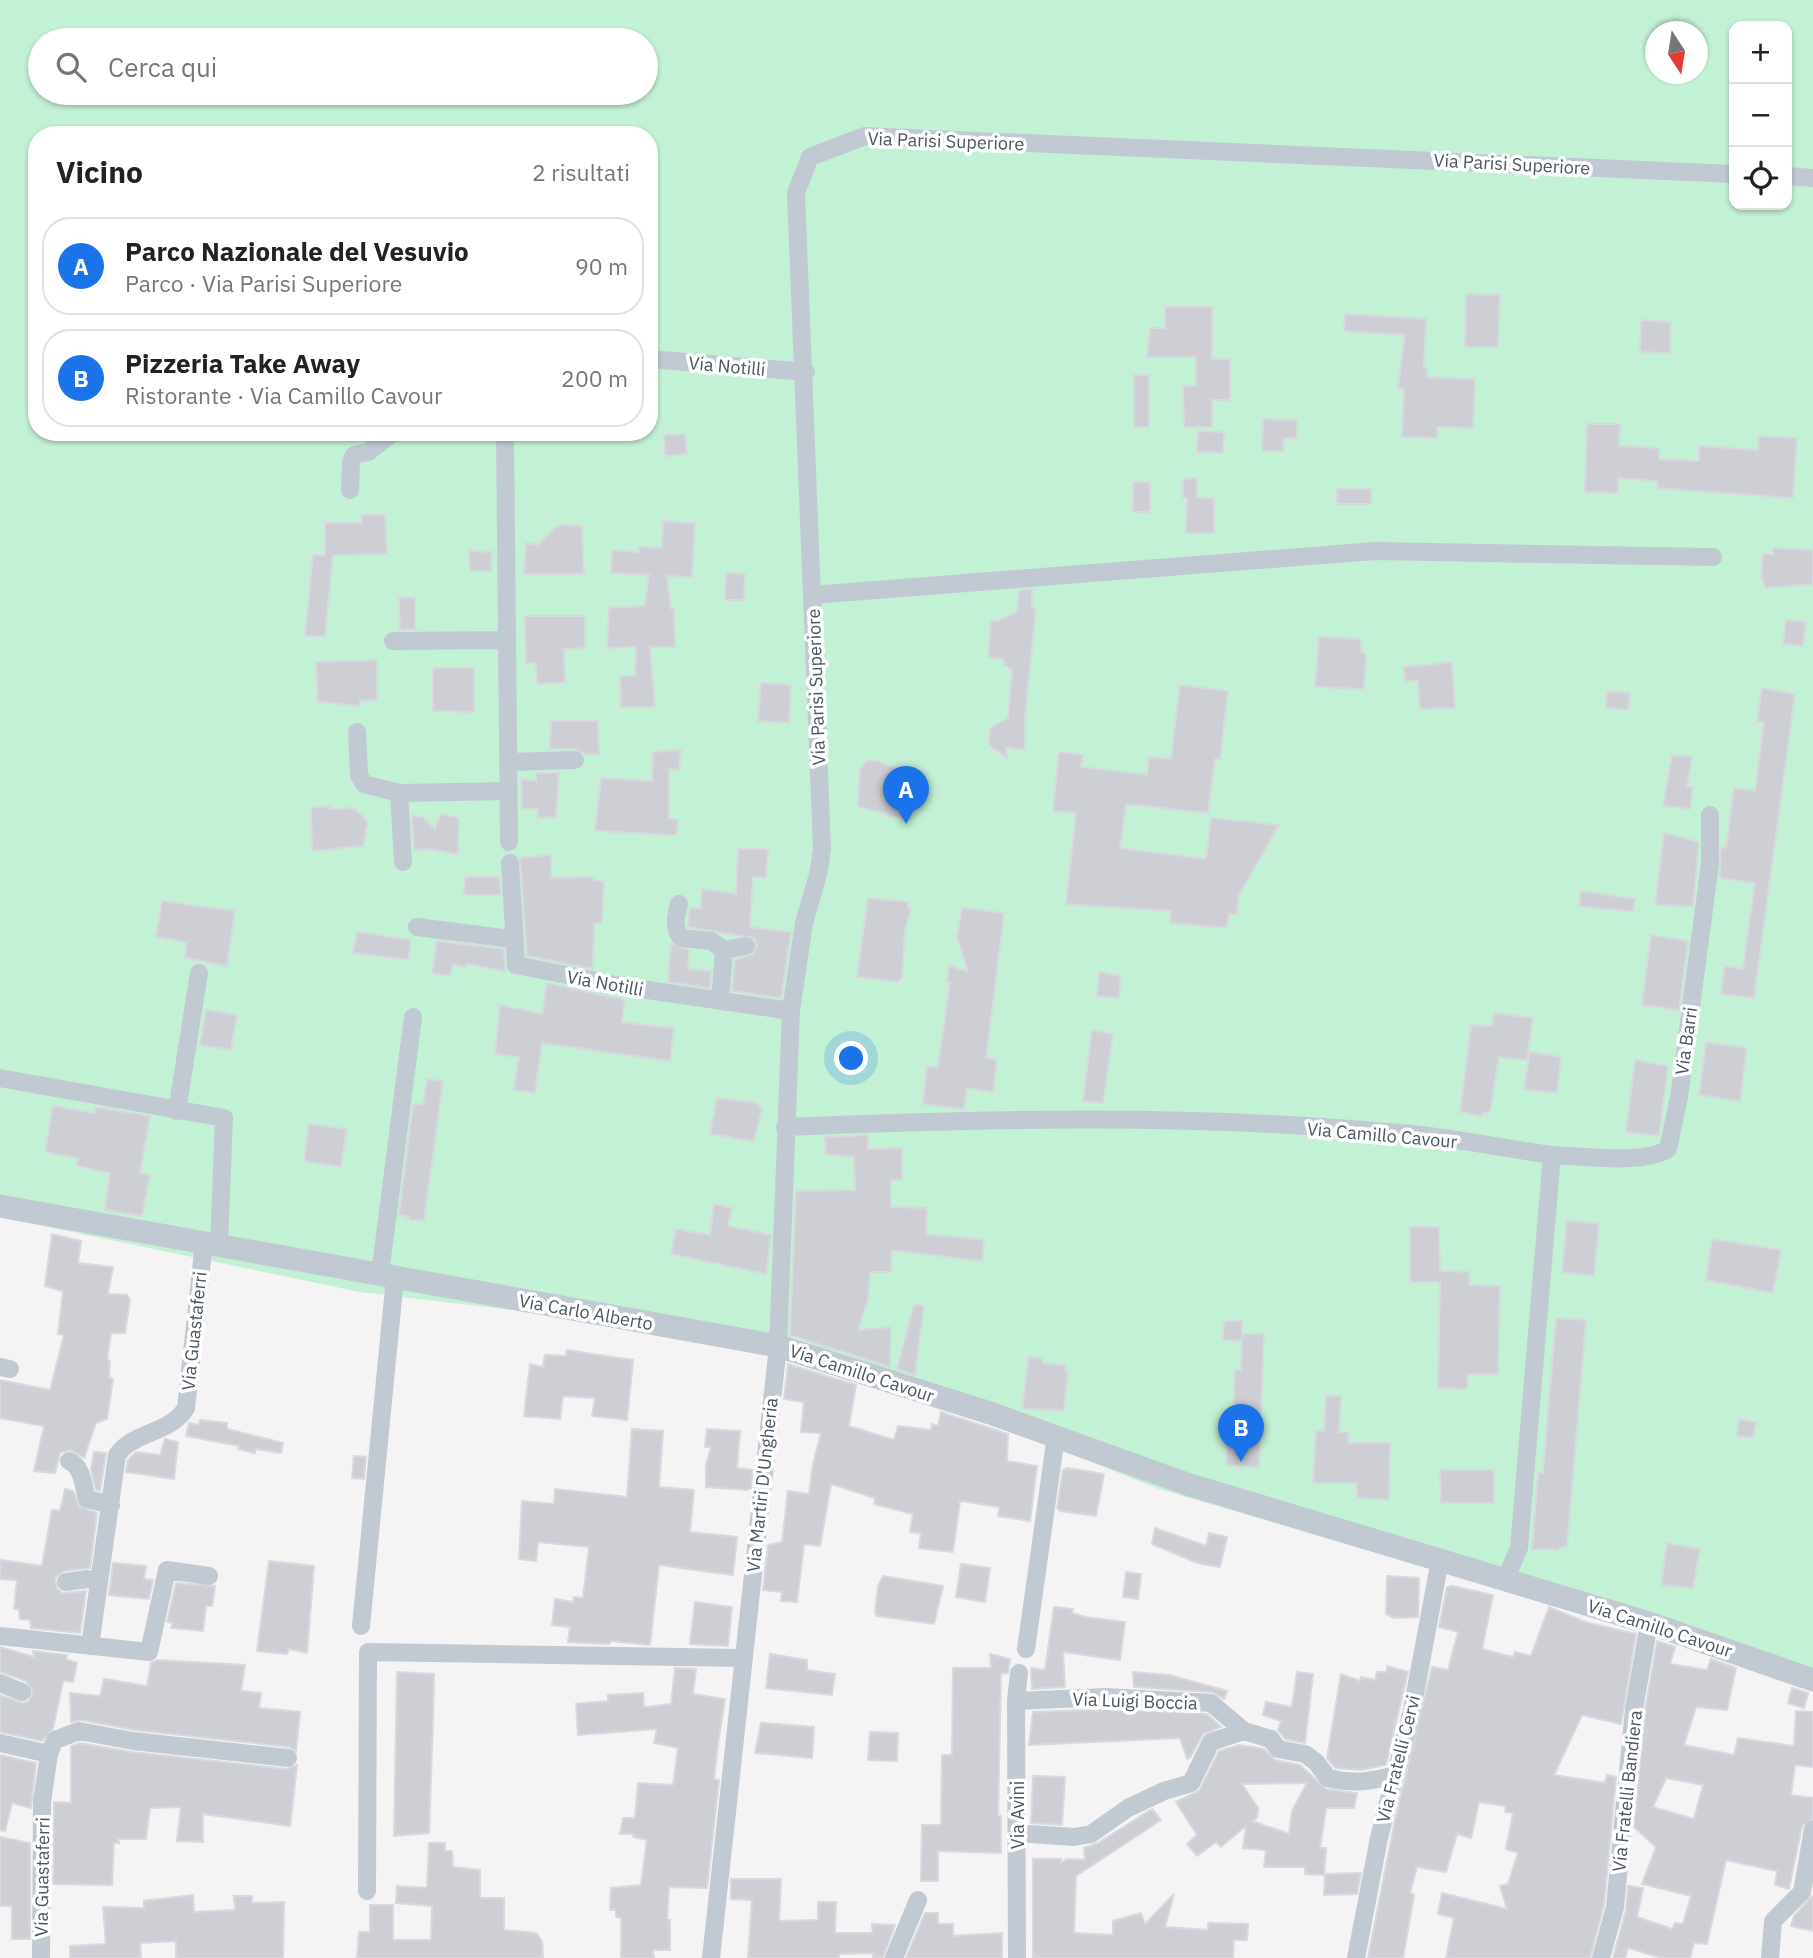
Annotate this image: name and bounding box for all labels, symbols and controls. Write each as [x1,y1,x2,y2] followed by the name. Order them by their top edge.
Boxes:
[1645,21,1708,84] north arrow
[1729,21,1792,210] map controls
[1729,21,1792,84] button: +
[28,28,658,105] search box
[52,48,90,86] icon: search
[108,50,217,84] text: Cerca qui
[1729,84,1792,147] button: −
[867,127,1025,155] street label: Via Parisi Superiore
[1729,147,1792,210] button: locate
[1433,148,1591,180] street label: Via Parisi Superiore
[56,152,143,191] text: Vicino
[532,157,630,187] text: 2 risultati
[125,234,469,268] text: Parco Nazionale del Vesuvio
[73,251,89,281] text: A
[575,251,628,281] text: 90 m
[125,268,402,298] text: Parco · Via Parisi Superiore
[125,346,360,380] text: Pizzeria Take Away
[688,351,766,381] street label: Via Notilli
[73,363,89,393] text: B
[561,363,628,393] text: 200 m
[125,380,443,410] text: Ristorante · Via Camillo Cavour
[802,608,830,766] street label: Via Parisi Superiore
[883,766,929,824] pin: A
[565,965,645,1001] street label: Via Notilli
[1670,1006,1702,1076] street label: Via Barri
[834,1041,868,1075] your location
[1306,1117,1458,1153] street label: Via Camillo Cavour
[176,1270,212,1392] street label: Via Guastaferri
[517,1289,655,1335] street label: Via Carlo Alberto
[787,1339,938,1407] street label: Via Camillo Cavour
[741,1396,783,1573] street label: Via Martiri D'Ungheria
[1218,1404,1264,1462] pin: B
[1585,1594,1736,1662] street label: Via Camillo Cavour
[1072,1687,1198,1715] street label: Via Luigi Boccia
[1371,1693,1425,1825] street label: Via Fratelli Cervi
[1607,1709,1647,1873] street label: Via Fratelli Bandiera
[1006,1781,1029,1849] street label: Via Avini
[29,1817,55,1937] street label: Via Guastaferri

